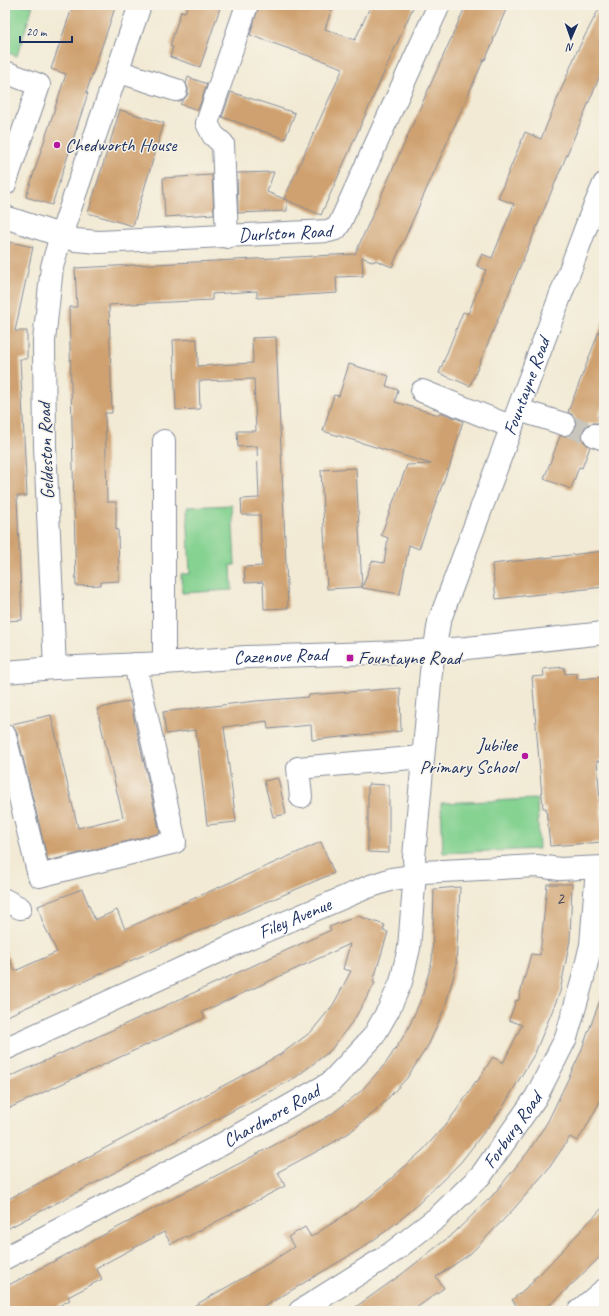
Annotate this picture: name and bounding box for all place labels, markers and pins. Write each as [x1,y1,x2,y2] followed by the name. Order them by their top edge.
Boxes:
[65,133,178,157] place label: Chedworth House
[52,140,62,150] marker: Chedworth House
[358,646,464,670] place label: Fountayne Road
[345,653,355,663] marker: Fountayne Road
[419,733,521,779] place label: Jubilee Primary School
[520,751,530,761] marker: Jubilee Primary School

